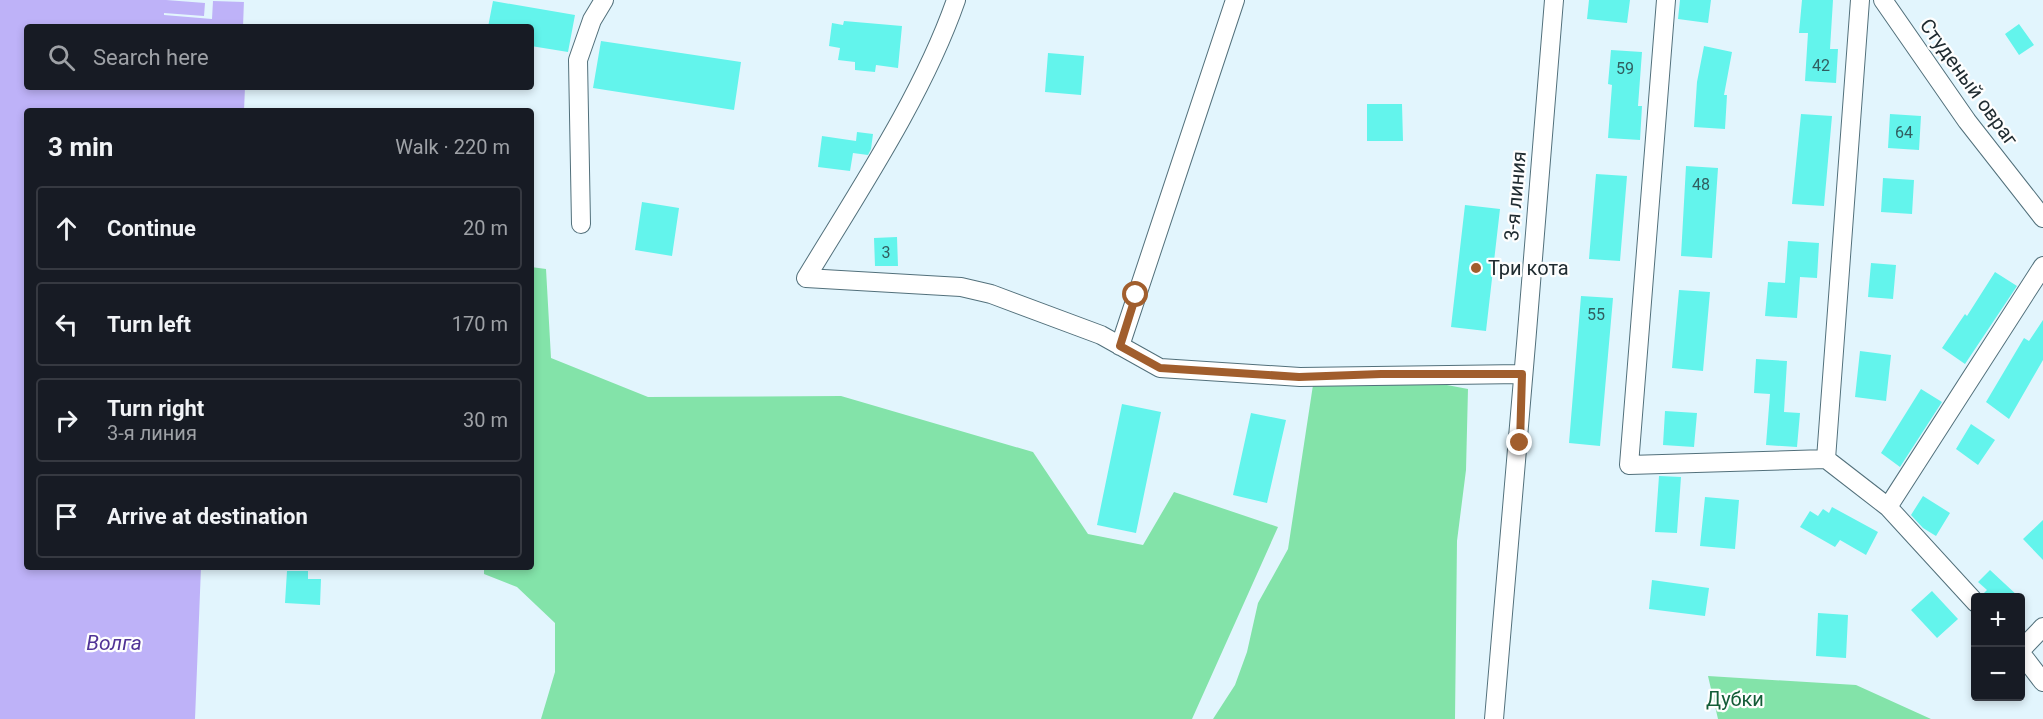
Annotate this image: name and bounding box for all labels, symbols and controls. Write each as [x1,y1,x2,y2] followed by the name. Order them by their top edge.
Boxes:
[1915,14,2024,151] street label: Студеный овраг
[24,24,534,90] search box
[45,41,78,74] icon: search
[93,45,209,70] text: Search here
[1812,56,1830,75] house number: 42
[1616,59,1634,78] house number: 59
[1895,123,1913,142] house number: 64
[48,132,113,162] text: 3 min
[395,135,510,159] text: Walk · 220 m
[1499,150,1531,242] street label: 3-я линия
[1692,175,1710,194] house number: 48
[50,212,83,245] icon: ahead
[107,216,196,241] text: Continue
[463,216,508,240] text: 20 m
[882,243,891,262] house number: 3
[1488,256,1569,280] place label: Три кота
[1469,261,1483,275] marker: Три кота
[1122,281,1148,307] route start
[1587,305,1605,324] house number: 55
[50,308,83,341] icon: left
[107,312,191,337] text: Turn left
[452,312,508,336] text: 170 m
[107,396,204,421] text: Turn right
[50,404,83,437] icon: right
[463,408,508,432] text: 30 m
[107,421,197,445] text: 3-я линия
[1506,429,1532,455] route end
[50,500,83,533] icon: arrive
[107,504,308,529] text: Arrive at destination
[1971,593,2025,701] map controls
[1971,593,2025,647] button: +
[86,631,142,655] water label: Волга
[1971,647,2025,701] button: −
[1706,687,1764,711] park label: Дубки

